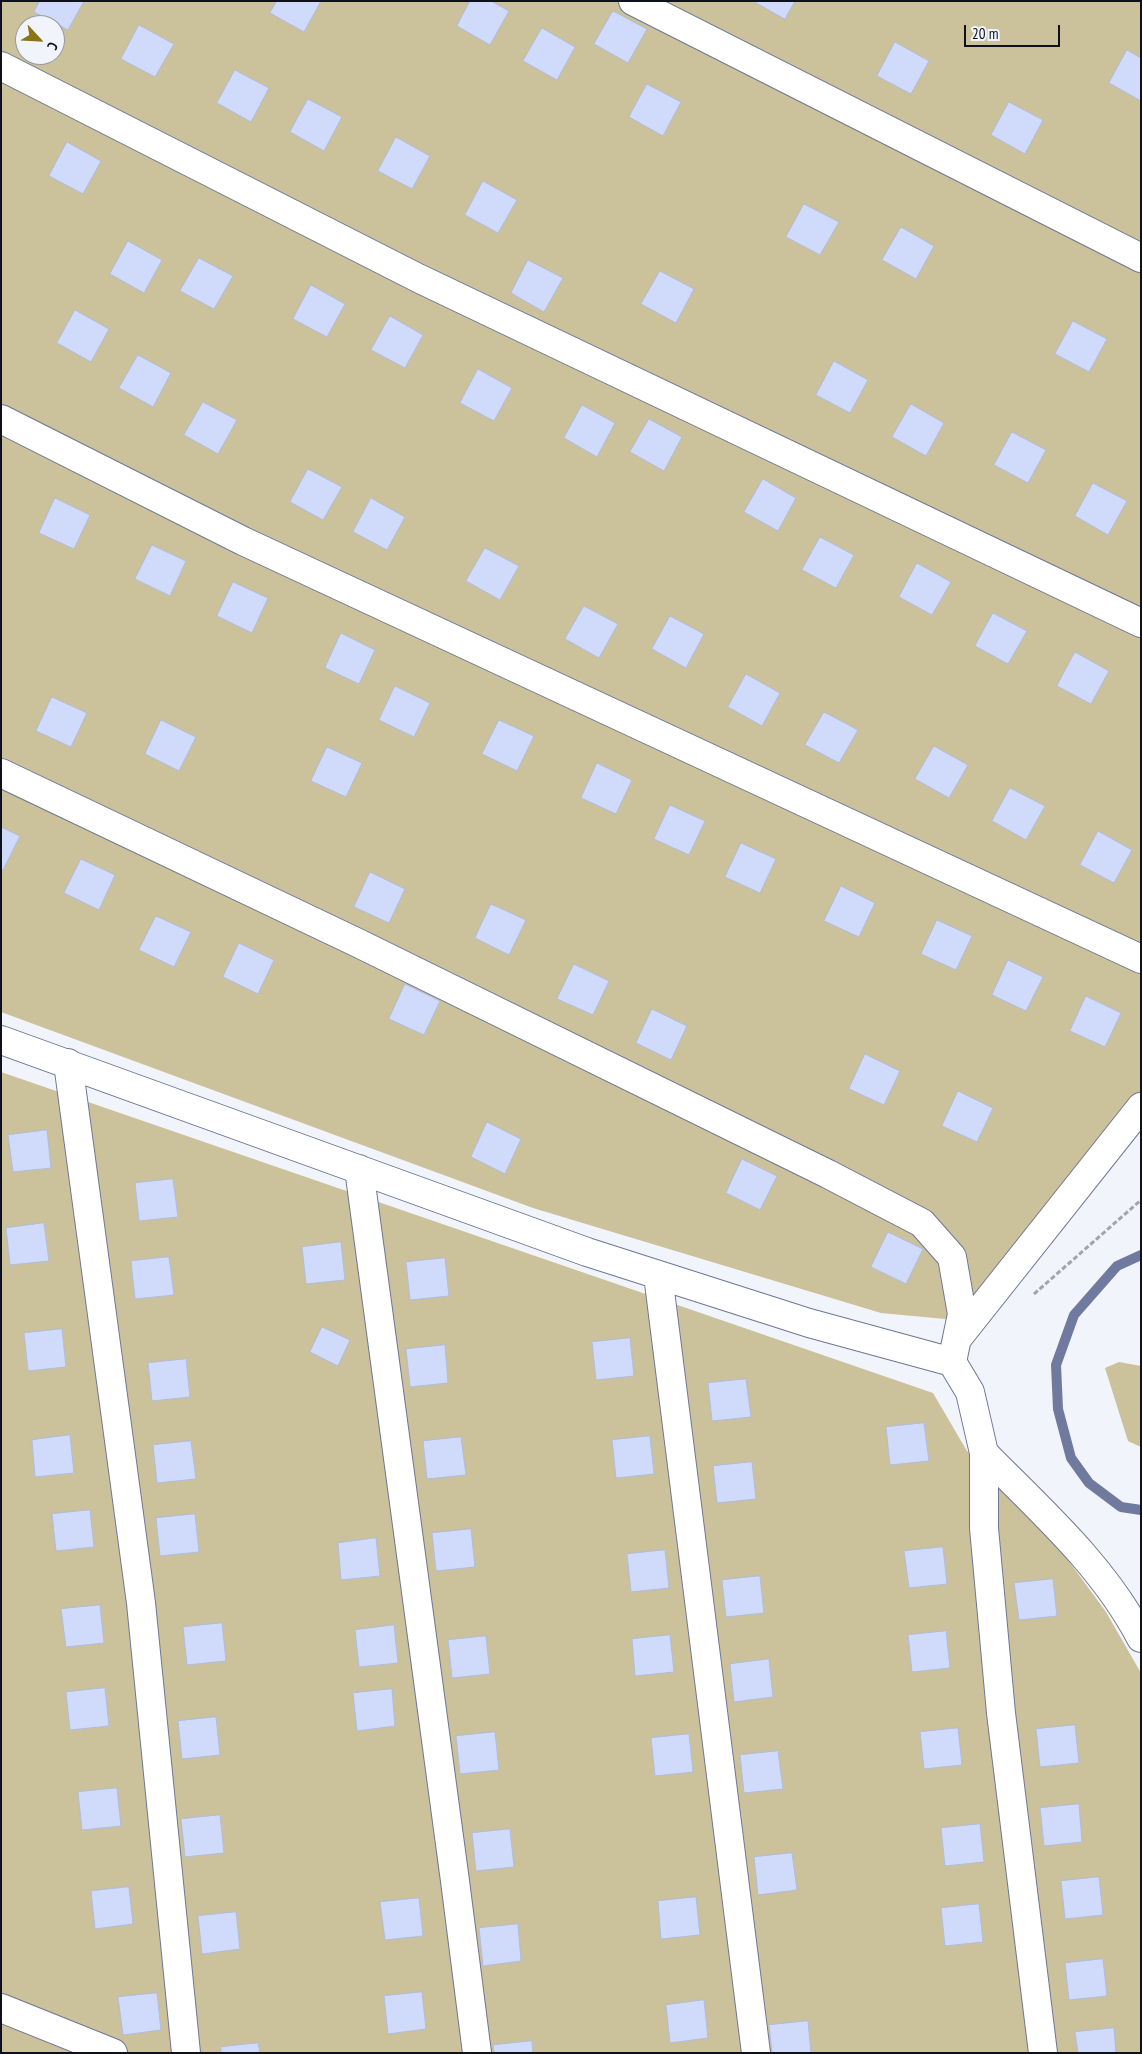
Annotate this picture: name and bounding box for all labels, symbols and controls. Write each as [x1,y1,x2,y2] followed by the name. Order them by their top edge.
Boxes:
[15,15,65,65] north arrow
[967,15,1063,47] scale bar
[972,24,998,43] text: 20 m
[43,39,62,53] text: С

